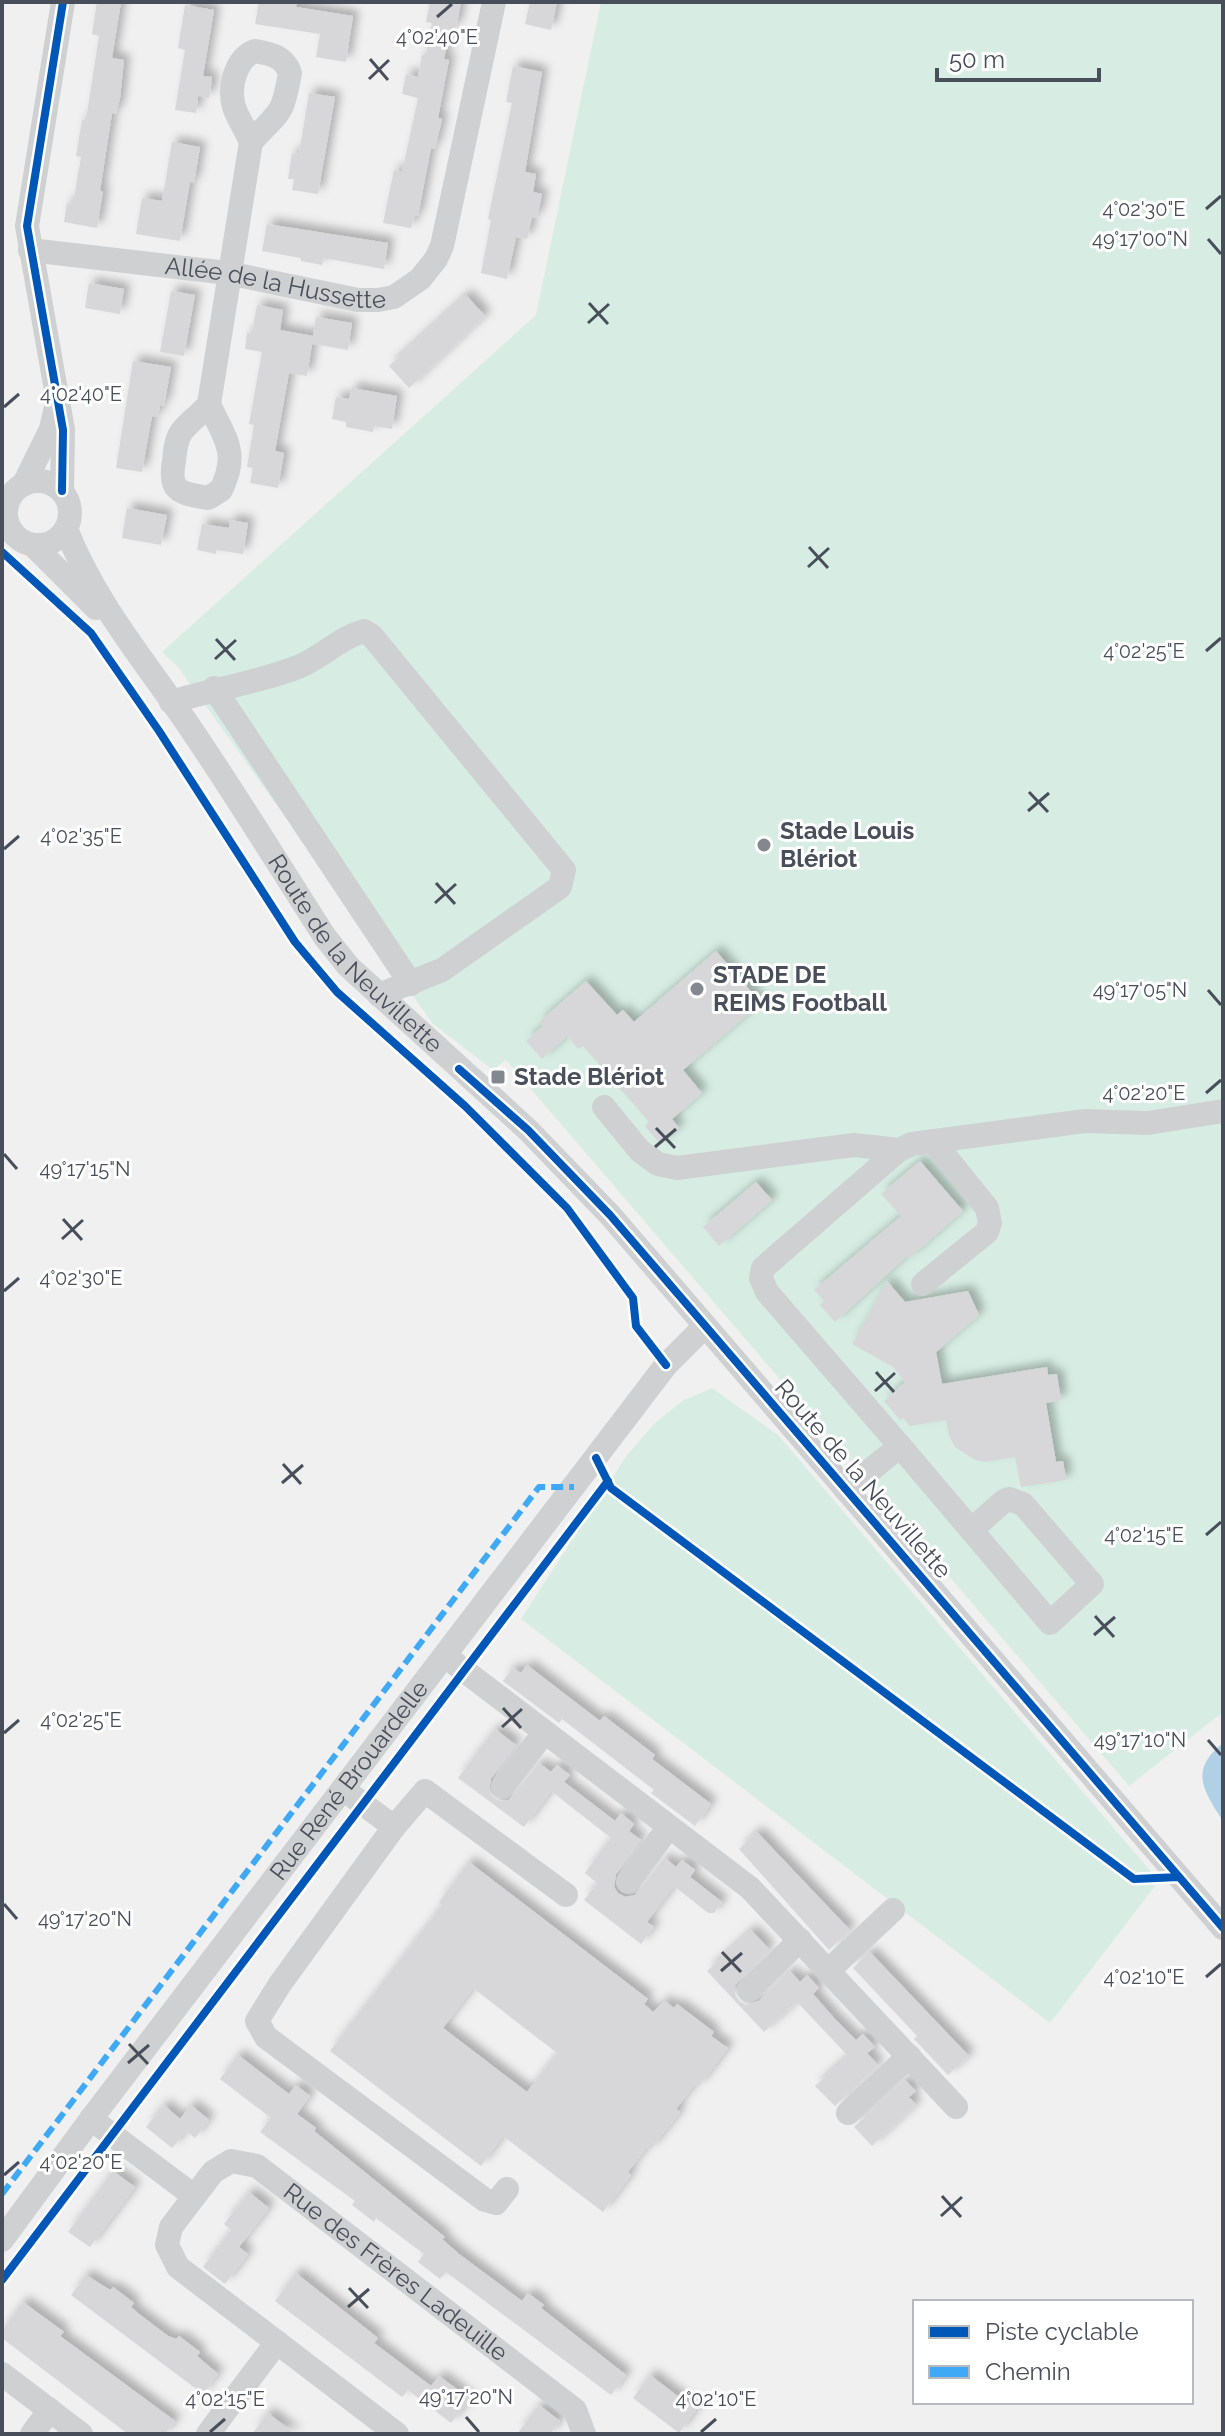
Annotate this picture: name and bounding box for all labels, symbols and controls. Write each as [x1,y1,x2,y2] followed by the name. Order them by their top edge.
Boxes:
[396,25,478,49] text: 4°02'40"E
[937,32,1099,82] scale bar
[949,45,1005,74] text: 50 m
[1103,197,1185,221] text: 4°02'30"E
[1092,227,1188,251] text: 49°17'00"N
[164,251,388,315] street label: Allée de la Hussette
[40,382,122,406] text: 4°02'40"E
[1103,639,1185,663] text: 4°02'25"E
[780,816,914,873] place label: Stade Louis Blériot
[40,824,122,848] text: 4°02'35"E
[755,836,773,854] marker: Stade Louis Blériot
[262,849,449,1059] street label: Route de la Neuvillette
[713,960,887,1017] place label: STADE DE REIMS Football
[1093,978,1187,1002] text: 49°17'05"N
[688,980,706,998] marker: STADE DE REIMS Football
[514,1062,664,1091] place label: Stade Blériot
[489,1068,507,1086] marker: Stade Blériot
[1103,1081,1185,1105] text: 4°02'20"E
[39,1157,131,1181] text: 49°17'15"N
[40,1266,122,1290] text: 4°02'30"E
[769,1373,958,1584] street label: Route de la Neuvillette
[1104,1523,1184,1547] text: 4°02'15"E
[263,1675,434,1886] street label: Rue René Brouardelle
[40,1708,122,1732] text: 4°02'25"E
[1094,1728,1186,1752] text: 49°17'10"N
[38,1907,132,1931] text: 49°17'20"N
[1104,1965,1184,1989] text: 4°02'10"E
[40,2150,122,2174] text: 4°02'20"E
[278,2177,514,2367] street label: Rue des Frères Ladeuille
[913,2300,1193,2404] legend
[985,2317,1139,2346] text: Piste cyclable
[985,2357,1071,2386] text: Chemin
[419,2385,513,2409] text: 49°17'20"N
[185,2387,265,2411] text: 4°02'15"E
[676,2387,756,2411] text: 4°02'10"E

